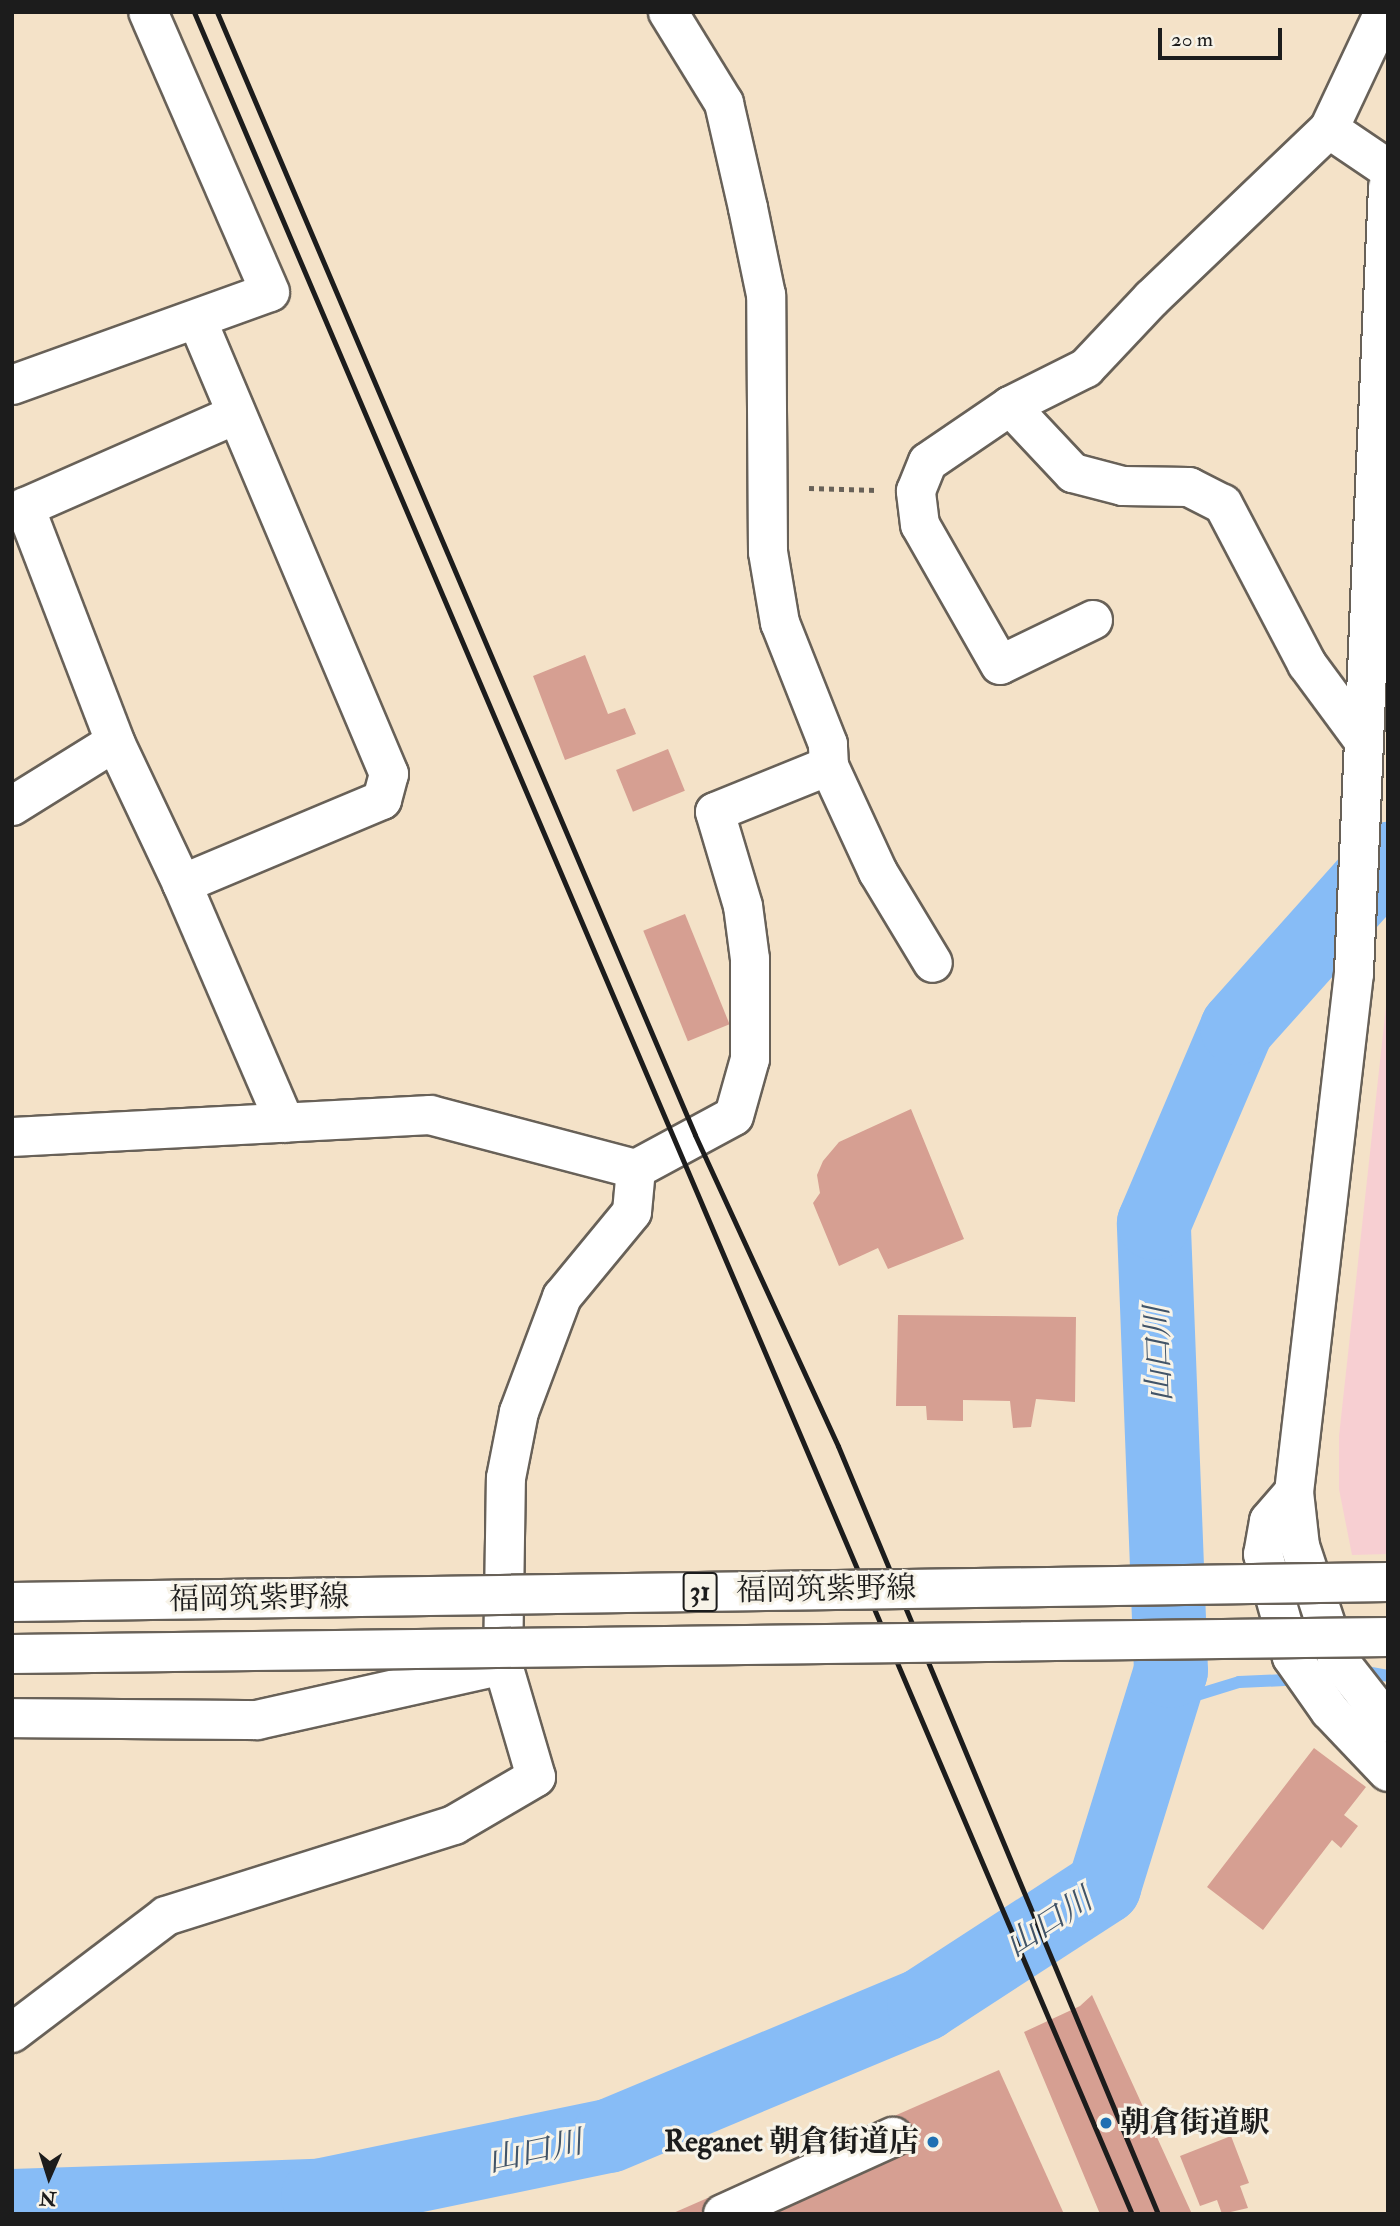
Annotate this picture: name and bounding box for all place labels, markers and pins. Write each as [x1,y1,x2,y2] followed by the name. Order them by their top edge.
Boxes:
[1120,2105,1270,2141] place label: 朝倉街道駅
[1098,2115,1114,2131] marker: 朝倉街道駅
[664,2124,919,2160] place label: Reganet 朝倉街道店
[925,2134,941,2150] marker: Reganet 朝倉街道店

